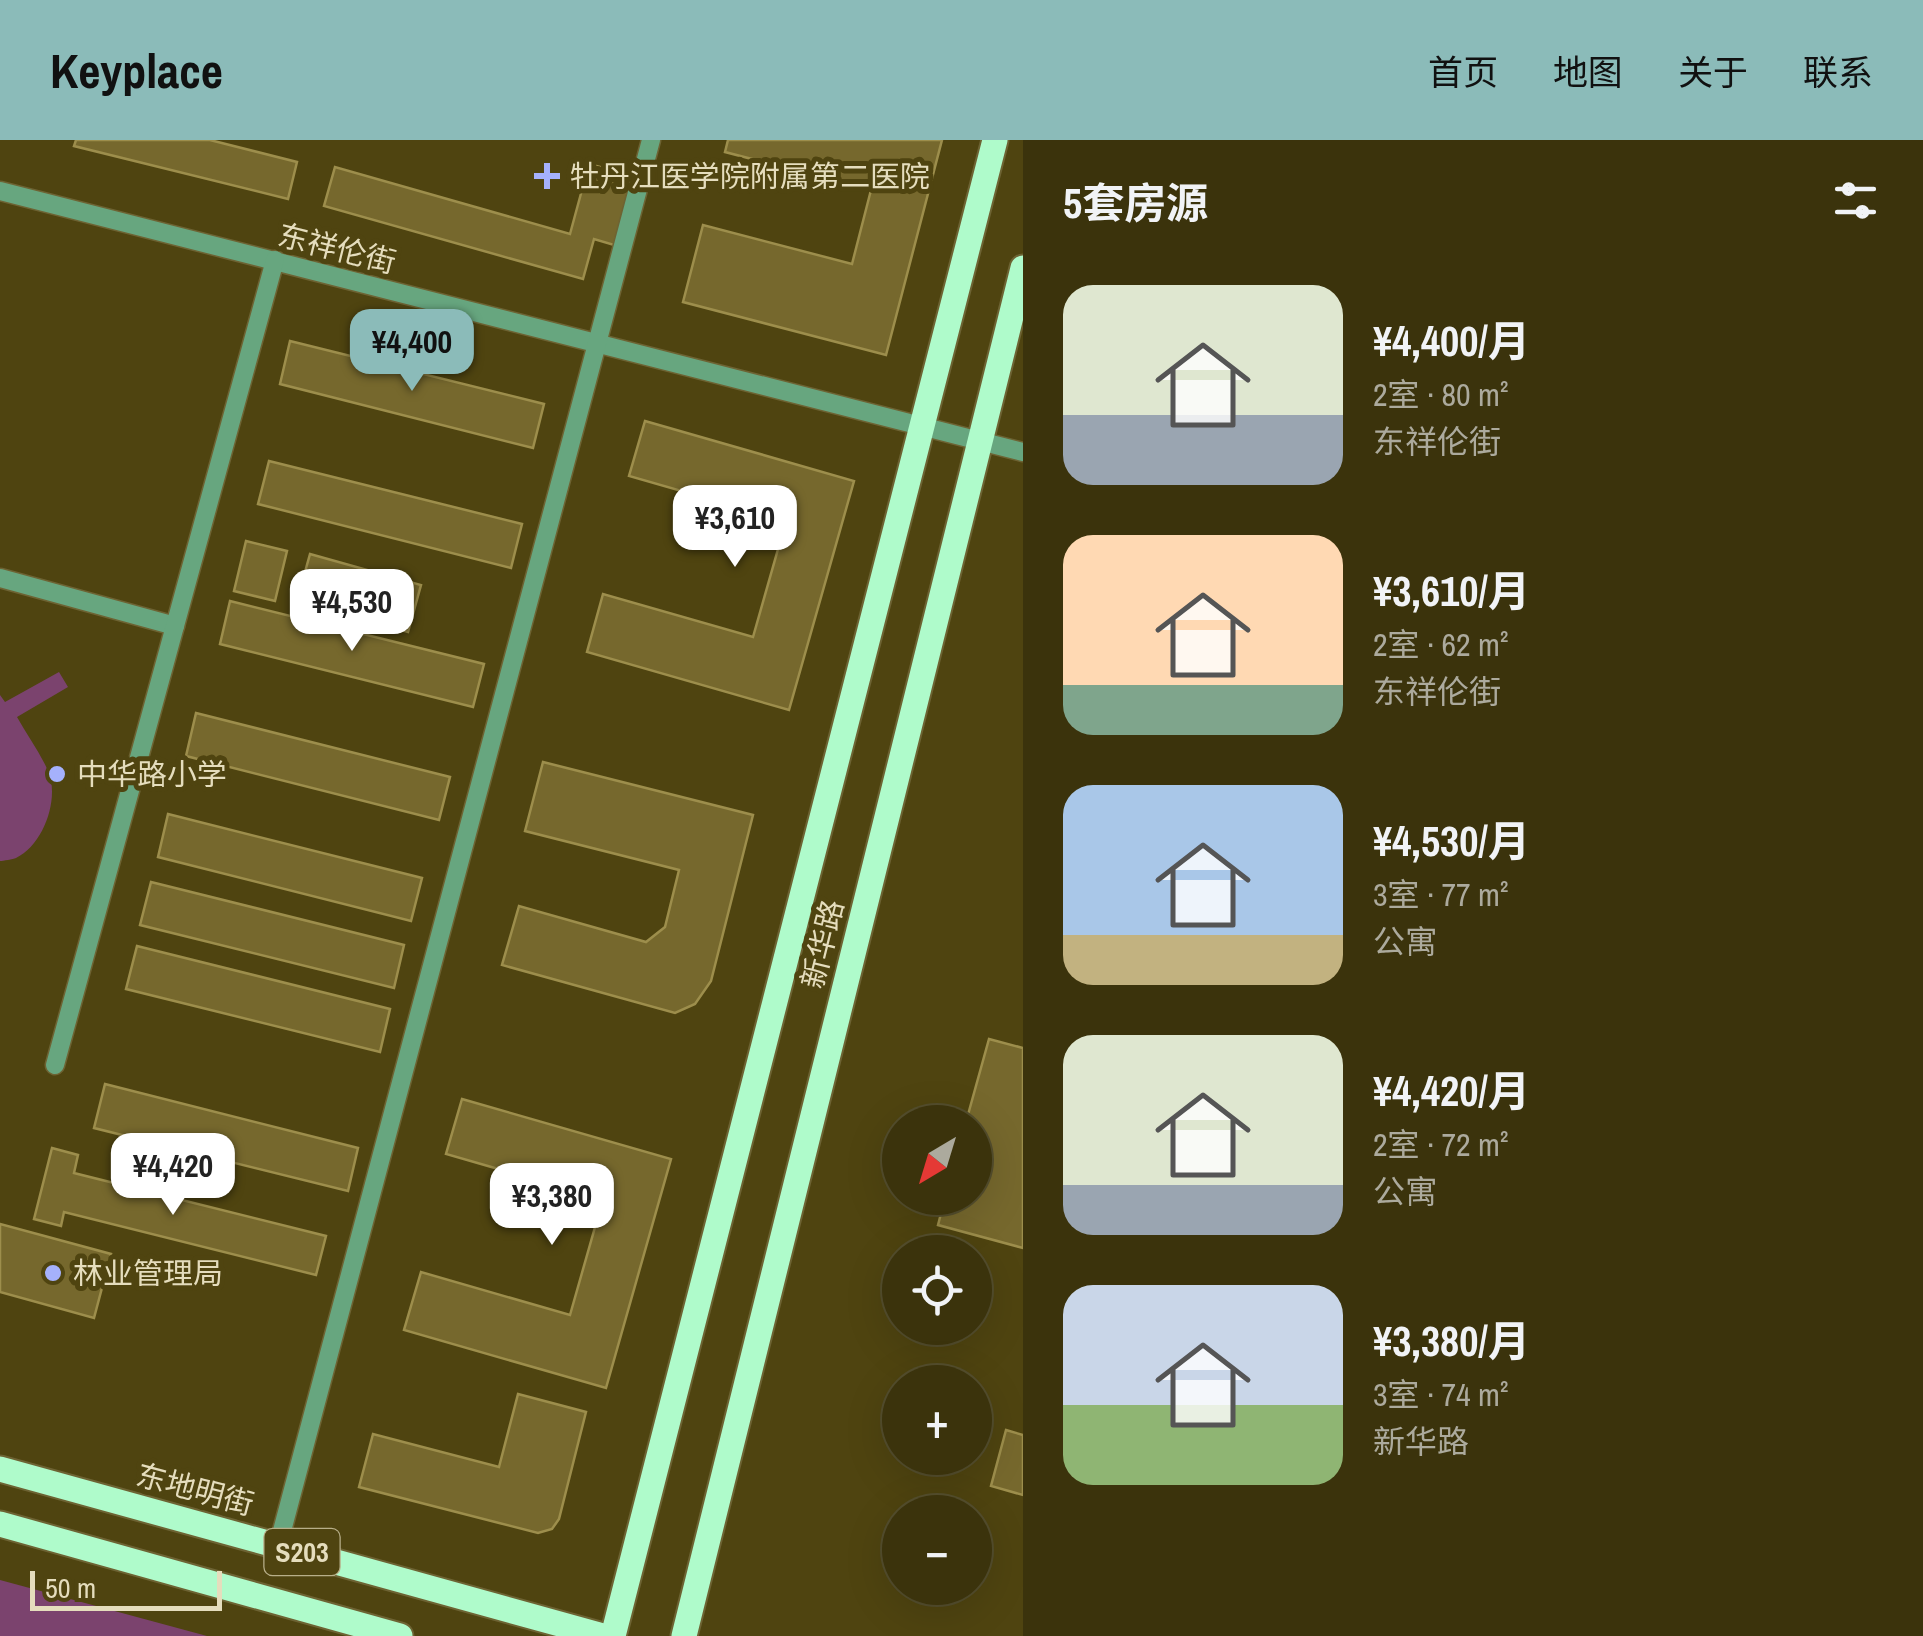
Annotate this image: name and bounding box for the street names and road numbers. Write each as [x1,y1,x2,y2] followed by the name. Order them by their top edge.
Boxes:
[274,214,400,282] street label: 东祥伦街
[792,895,852,993] street label: 新华路
[132,1454,258,1524] street label: 东地明街
[264,1529,340,1575] road number: S203

